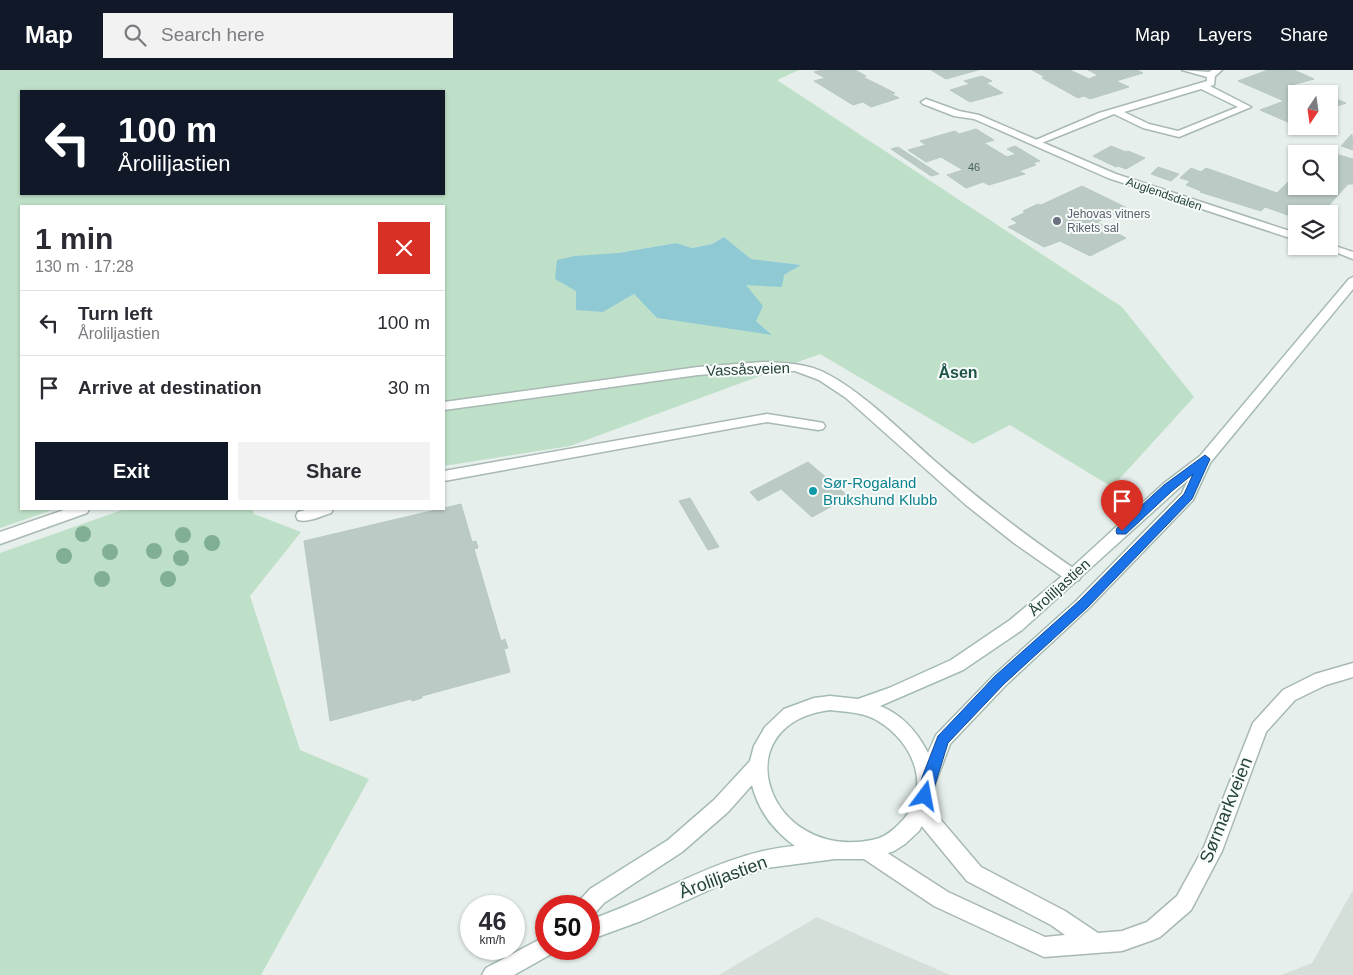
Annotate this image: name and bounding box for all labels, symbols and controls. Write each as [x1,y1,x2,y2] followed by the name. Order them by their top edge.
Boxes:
[103,13,453,58] search box
[25,21,73,48] text: Map
[121,21,149,49] icon: search
[161,24,265,45] text: Search here
[1135,25,1170,45] text: Map
[1198,25,1252,45] text: Layers
[1280,25,1328,45] text: Share
[1288,85,1338,135] north arrow
[1288,85,1338,255] map controls
[35,110,100,175] icon: left
[118,110,217,149] text: 100 m
[1288,145,1338,195] button: search
[118,151,231,176] text: Åroliljastien
[968,161,980,173] house number: 46
[1124,174,1204,214] street label: Auglendsdalen
[1288,205,1338,255] button: layers
[1067,207,1150,235] place label: Jehovas vitners Rikets sal
[1051,215,1063,227] marker: Jehovas vitners Rikets sal
[35,222,113,255] text: 1 min
[378,222,430,274] button: close
[35,258,134,275] text: 130 m · 17:28
[78,303,153,324] text: Turn left
[35,309,63,337] icon: left
[377,312,430,333] text: 100 m
[78,325,160,342] text: Åroliljastien
[706,359,790,379] street label: Vassåsveien
[938,363,978,381] district label: Åsen
[35,374,63,402] icon: arrive
[78,377,262,398] text: Arrive at destination
[388,377,430,398] text: 30 m
[35,442,228,500] button: Exit
[238,442,430,500] button: Share
[823,474,937,508] place label: Sør-Rogaland Brukshund Klubb
[1101,480,1143,531] pin
[807,485,819,497] marker: Sør-Rogaland Brukshund Klubb
[1108,487,1136,515] icon: arrive
[1025,555,1093,619] street label: Åroliljastien
[1196,754,1256,866] street label: Sørmarkveien
[898,769,950,821] position arrow
[676,852,770,902] street label: Åroliljastien
[535,895,600,960] speed limit sign: 50
[479,907,506,935] text: 46
[479,933,506,947] text: km/h

